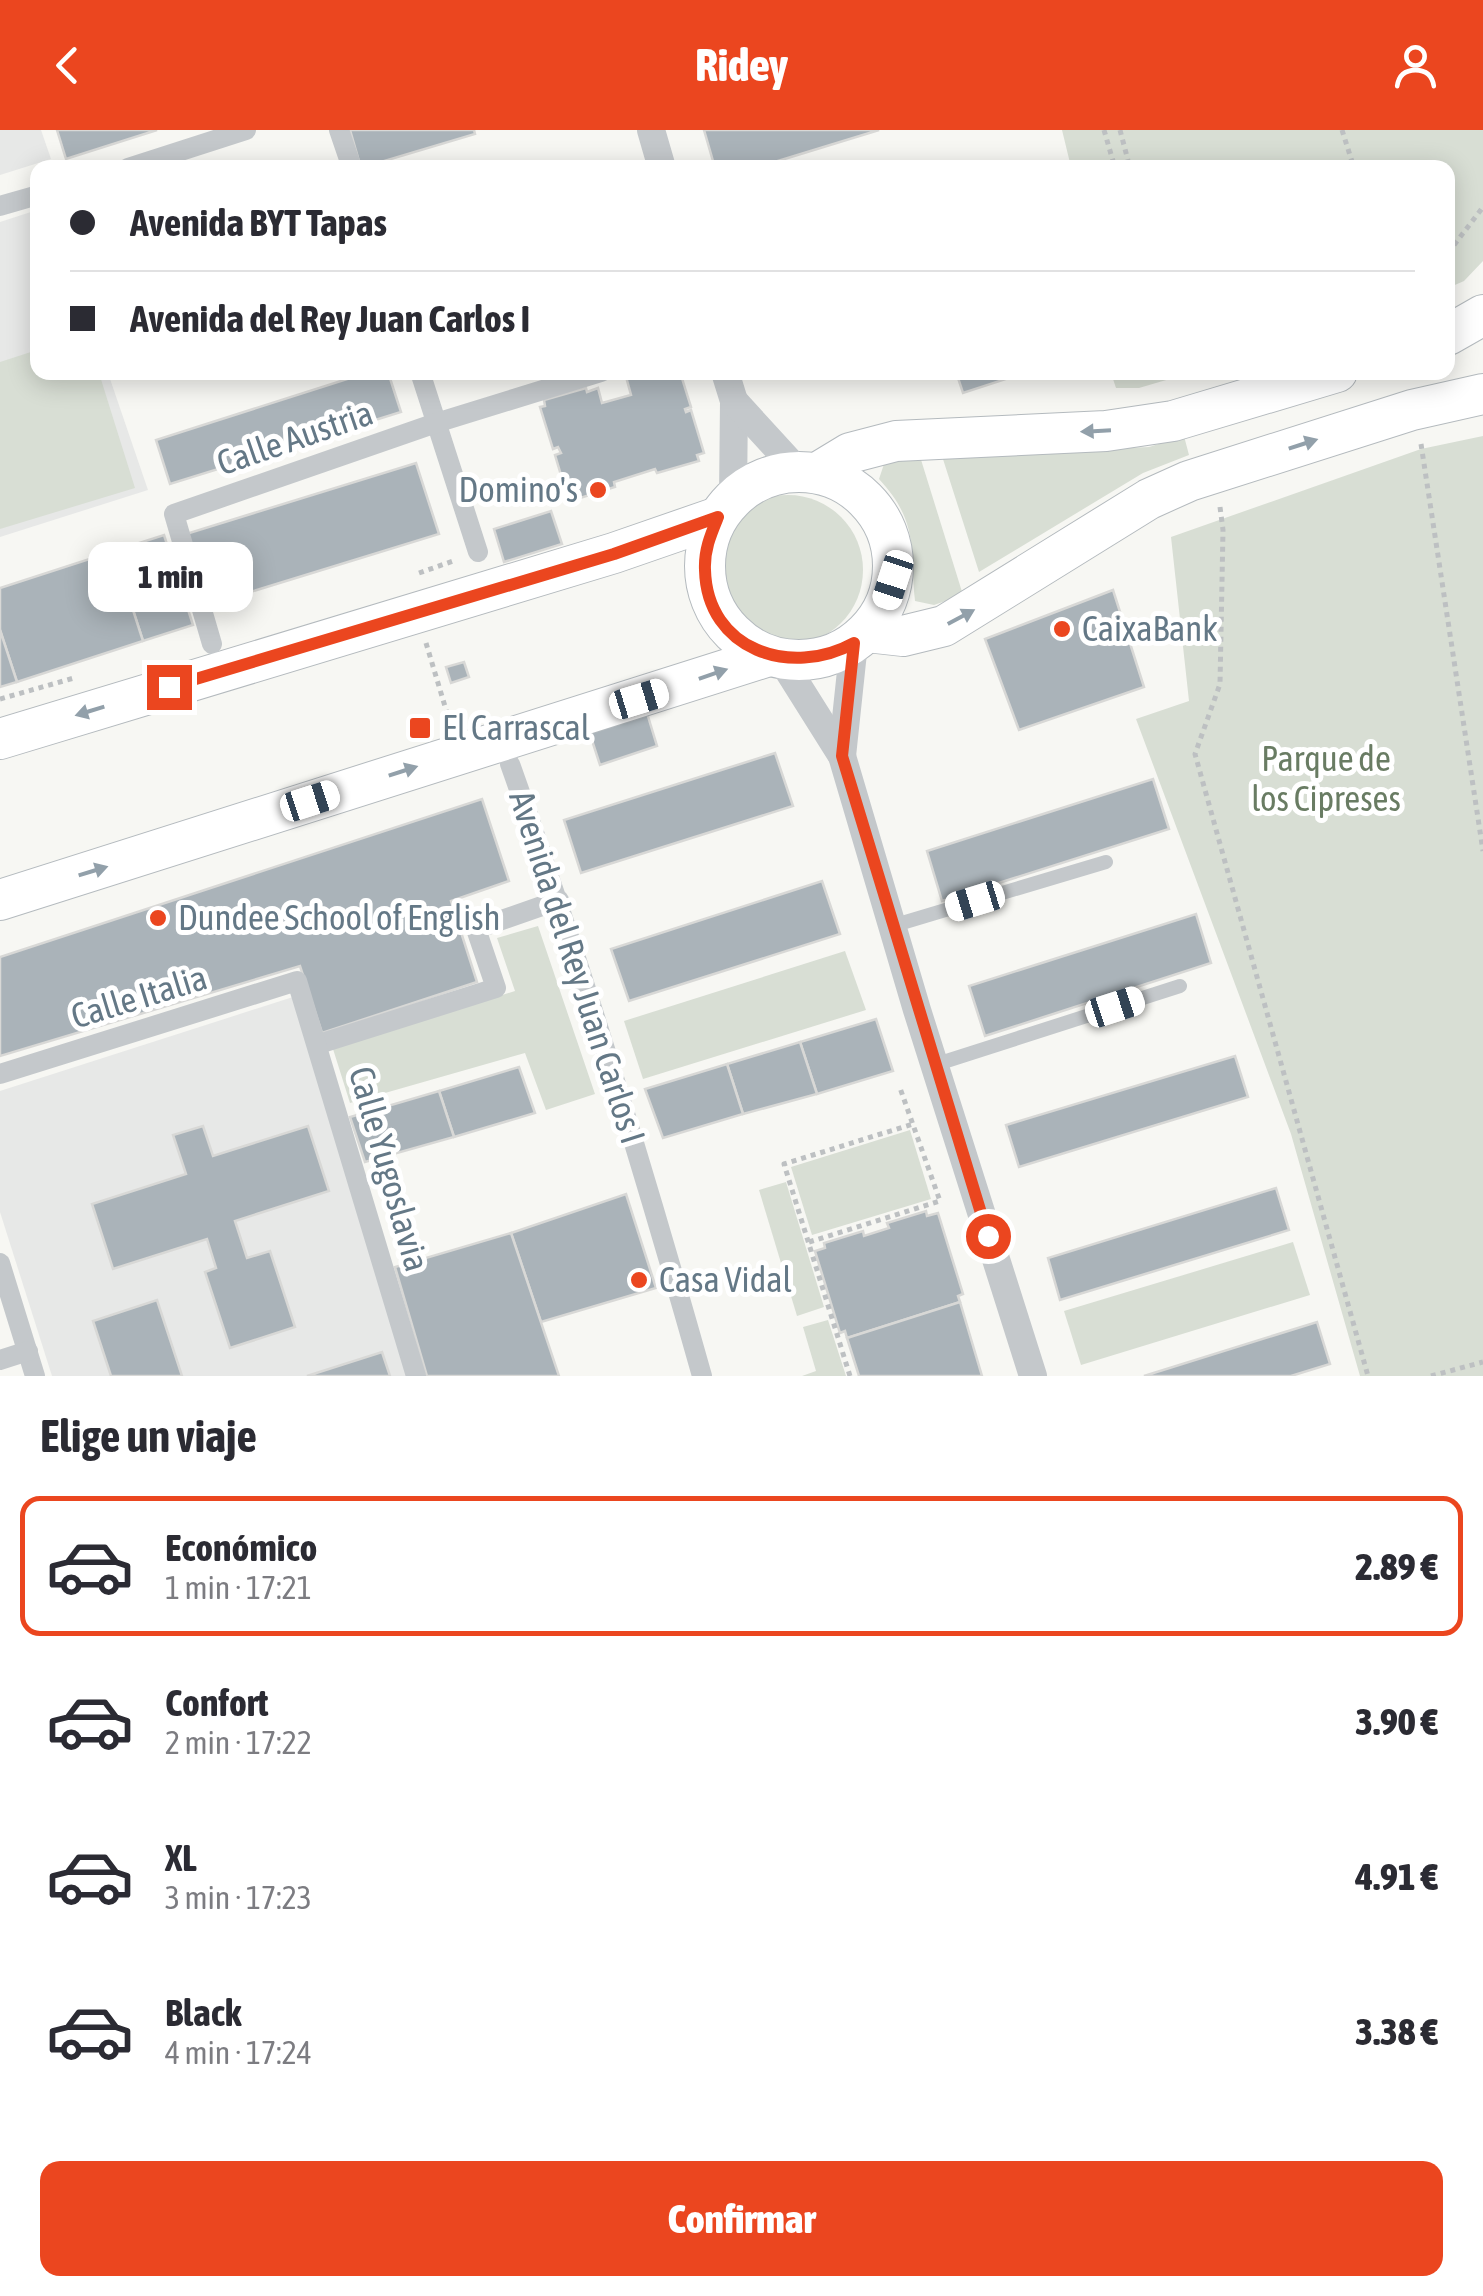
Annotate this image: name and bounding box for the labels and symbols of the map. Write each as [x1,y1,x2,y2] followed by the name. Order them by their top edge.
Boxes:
[212,392,378,482] street label: Calle Austria
[1080,423,1112,439] one-way arrow
[1289,436,1319,451] one-way arrow
[459,469,578,509] place label: Domino's
[587,479,609,501] marker: Domino's
[86,542,252,612] callout: 1 min
[869,547,917,613] car
[1082,608,1218,648] place label: CaixaBank
[947,609,975,626] one-way arrow
[1051,618,1073,640] marker: CaixaBank
[147,665,192,710] route end
[698,666,728,681] one-way arrow
[606,676,672,722] car
[74,704,105,719] one-way arrow
[442,707,590,747] place label: El Carrascal
[407,715,433,741] marker: El Carrascal
[1251,738,1401,818] park label: Parque de los Cipreses
[388,763,418,778] one-way arrow
[277,777,343,825] car
[502,785,654,1148] street label: Avenida del Rey Juan Carlos I
[78,863,109,878] one-way arrow
[942,878,1008,924] car
[178,897,501,937] place label: Dundee School of English
[147,907,169,929] marker: Dundee School of English
[66,956,211,1036] street label: Calle Italia
[1082,983,1148,1031] car
[342,1062,438,1276] street label: Calle Yugoslavia
[966,1214,1011,1259] route start
[659,1259,792,1299] place label: Casa Vidal
[628,1269,650,1291] marker: Casa Vidal

